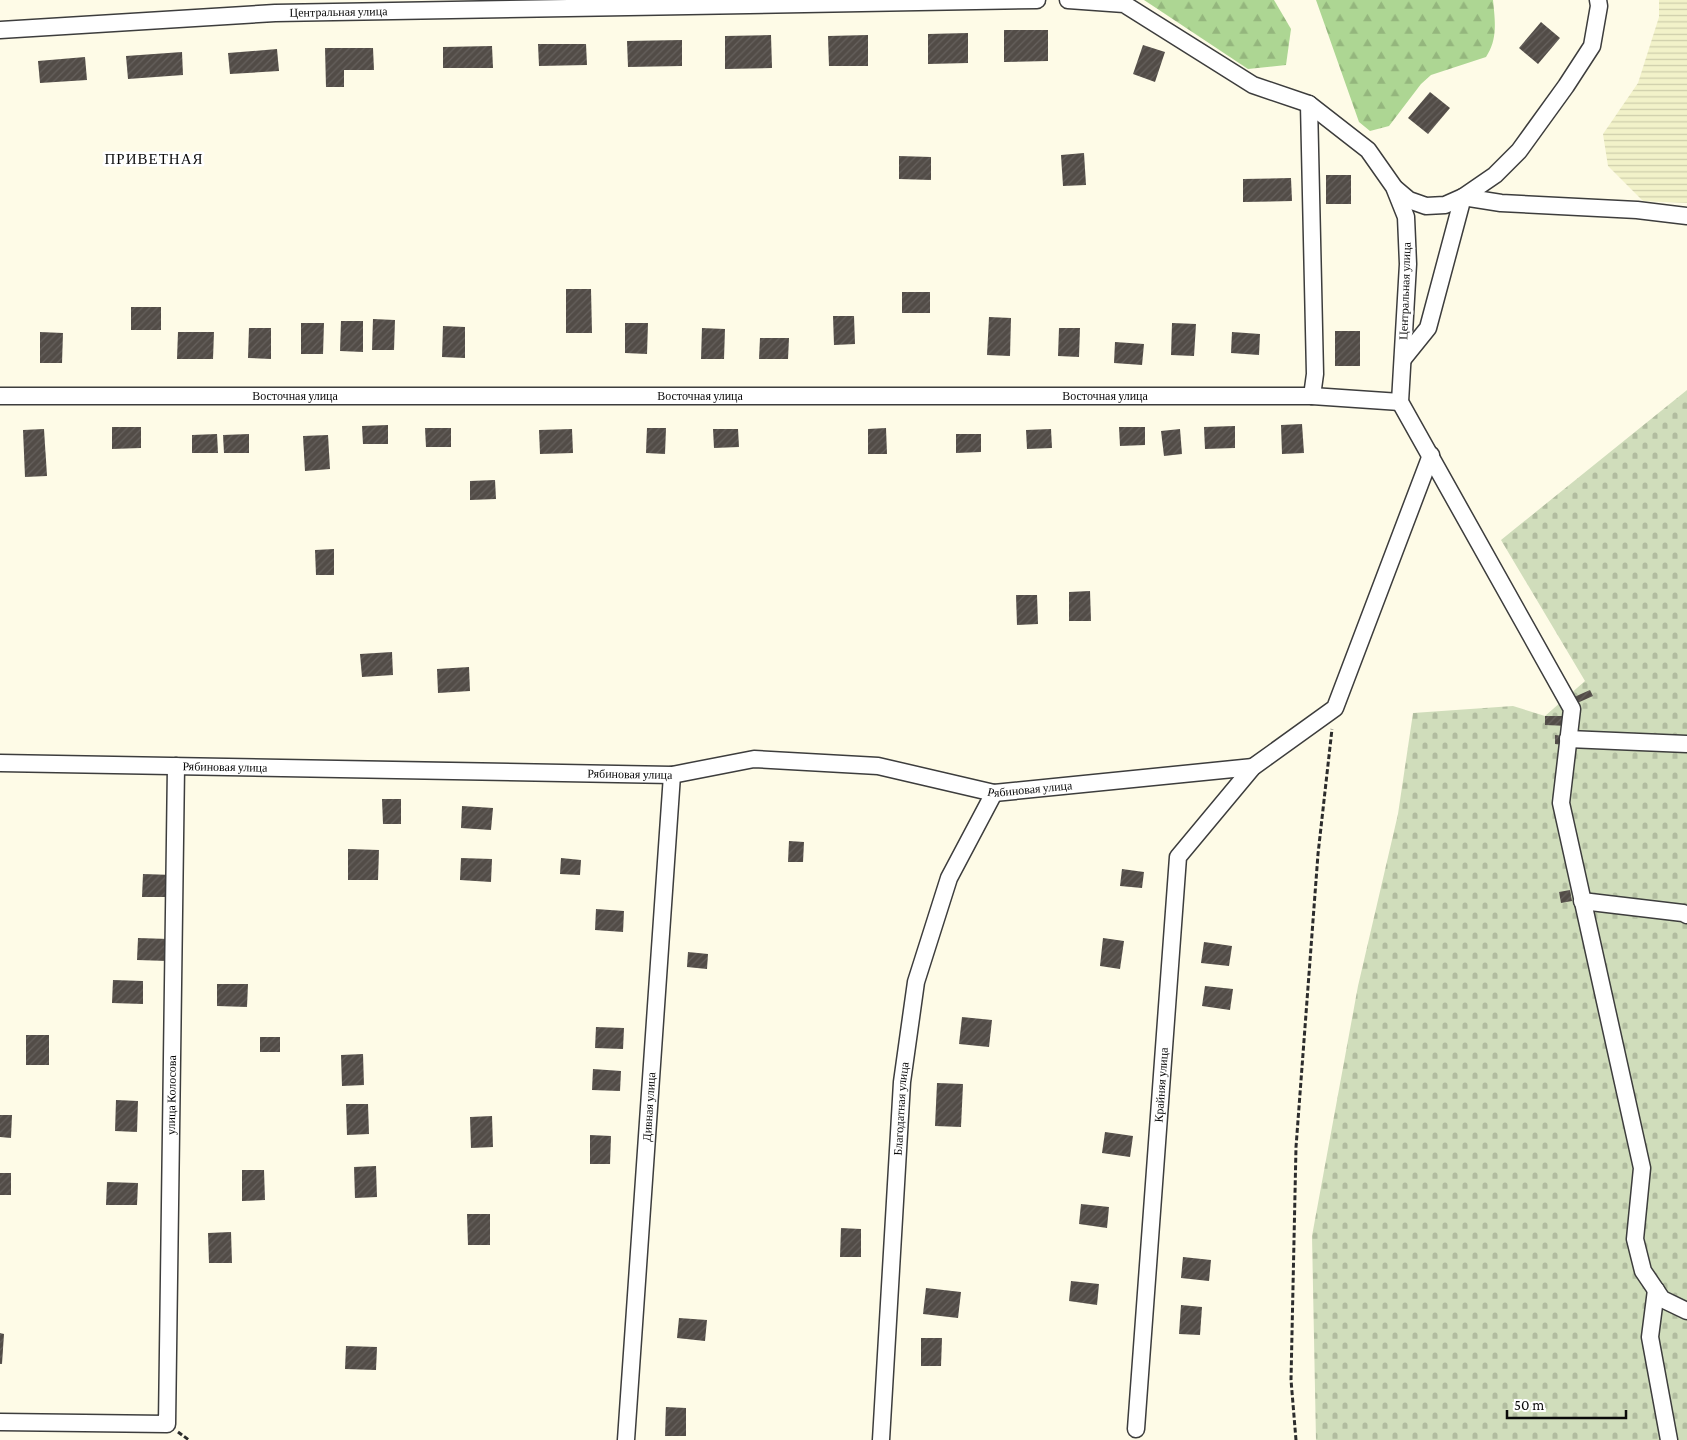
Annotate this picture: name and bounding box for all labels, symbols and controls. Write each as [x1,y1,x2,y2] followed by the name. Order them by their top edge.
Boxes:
[289,4,388,20] street label: Центральная улица
[104,151,204,167] district label: ПРИВЕТНАЯ
[1396,241,1414,340] street label: Центральная улица
[252,389,339,403] street label: Восточная улица
[657,389,744,403] street label: Восточная улица
[1062,389,1149,403] street label: Восточная улица
[182,759,268,775] street label: Рябиновая улица
[587,766,673,782] street label: Рябиновая улица
[986,778,1074,800] street label: Рябиновая улица
[1152,1046,1171,1123] street label: Крайняя улица
[164,1054,179,1135] street label: улица Колосова
[891,1060,912,1156] street label: Благодатная улица
[640,1071,658,1142] street label: Дивная улица
[1507,1388,1626,1420] scale bar
[1514,1397,1544,1413] text: 50 m

